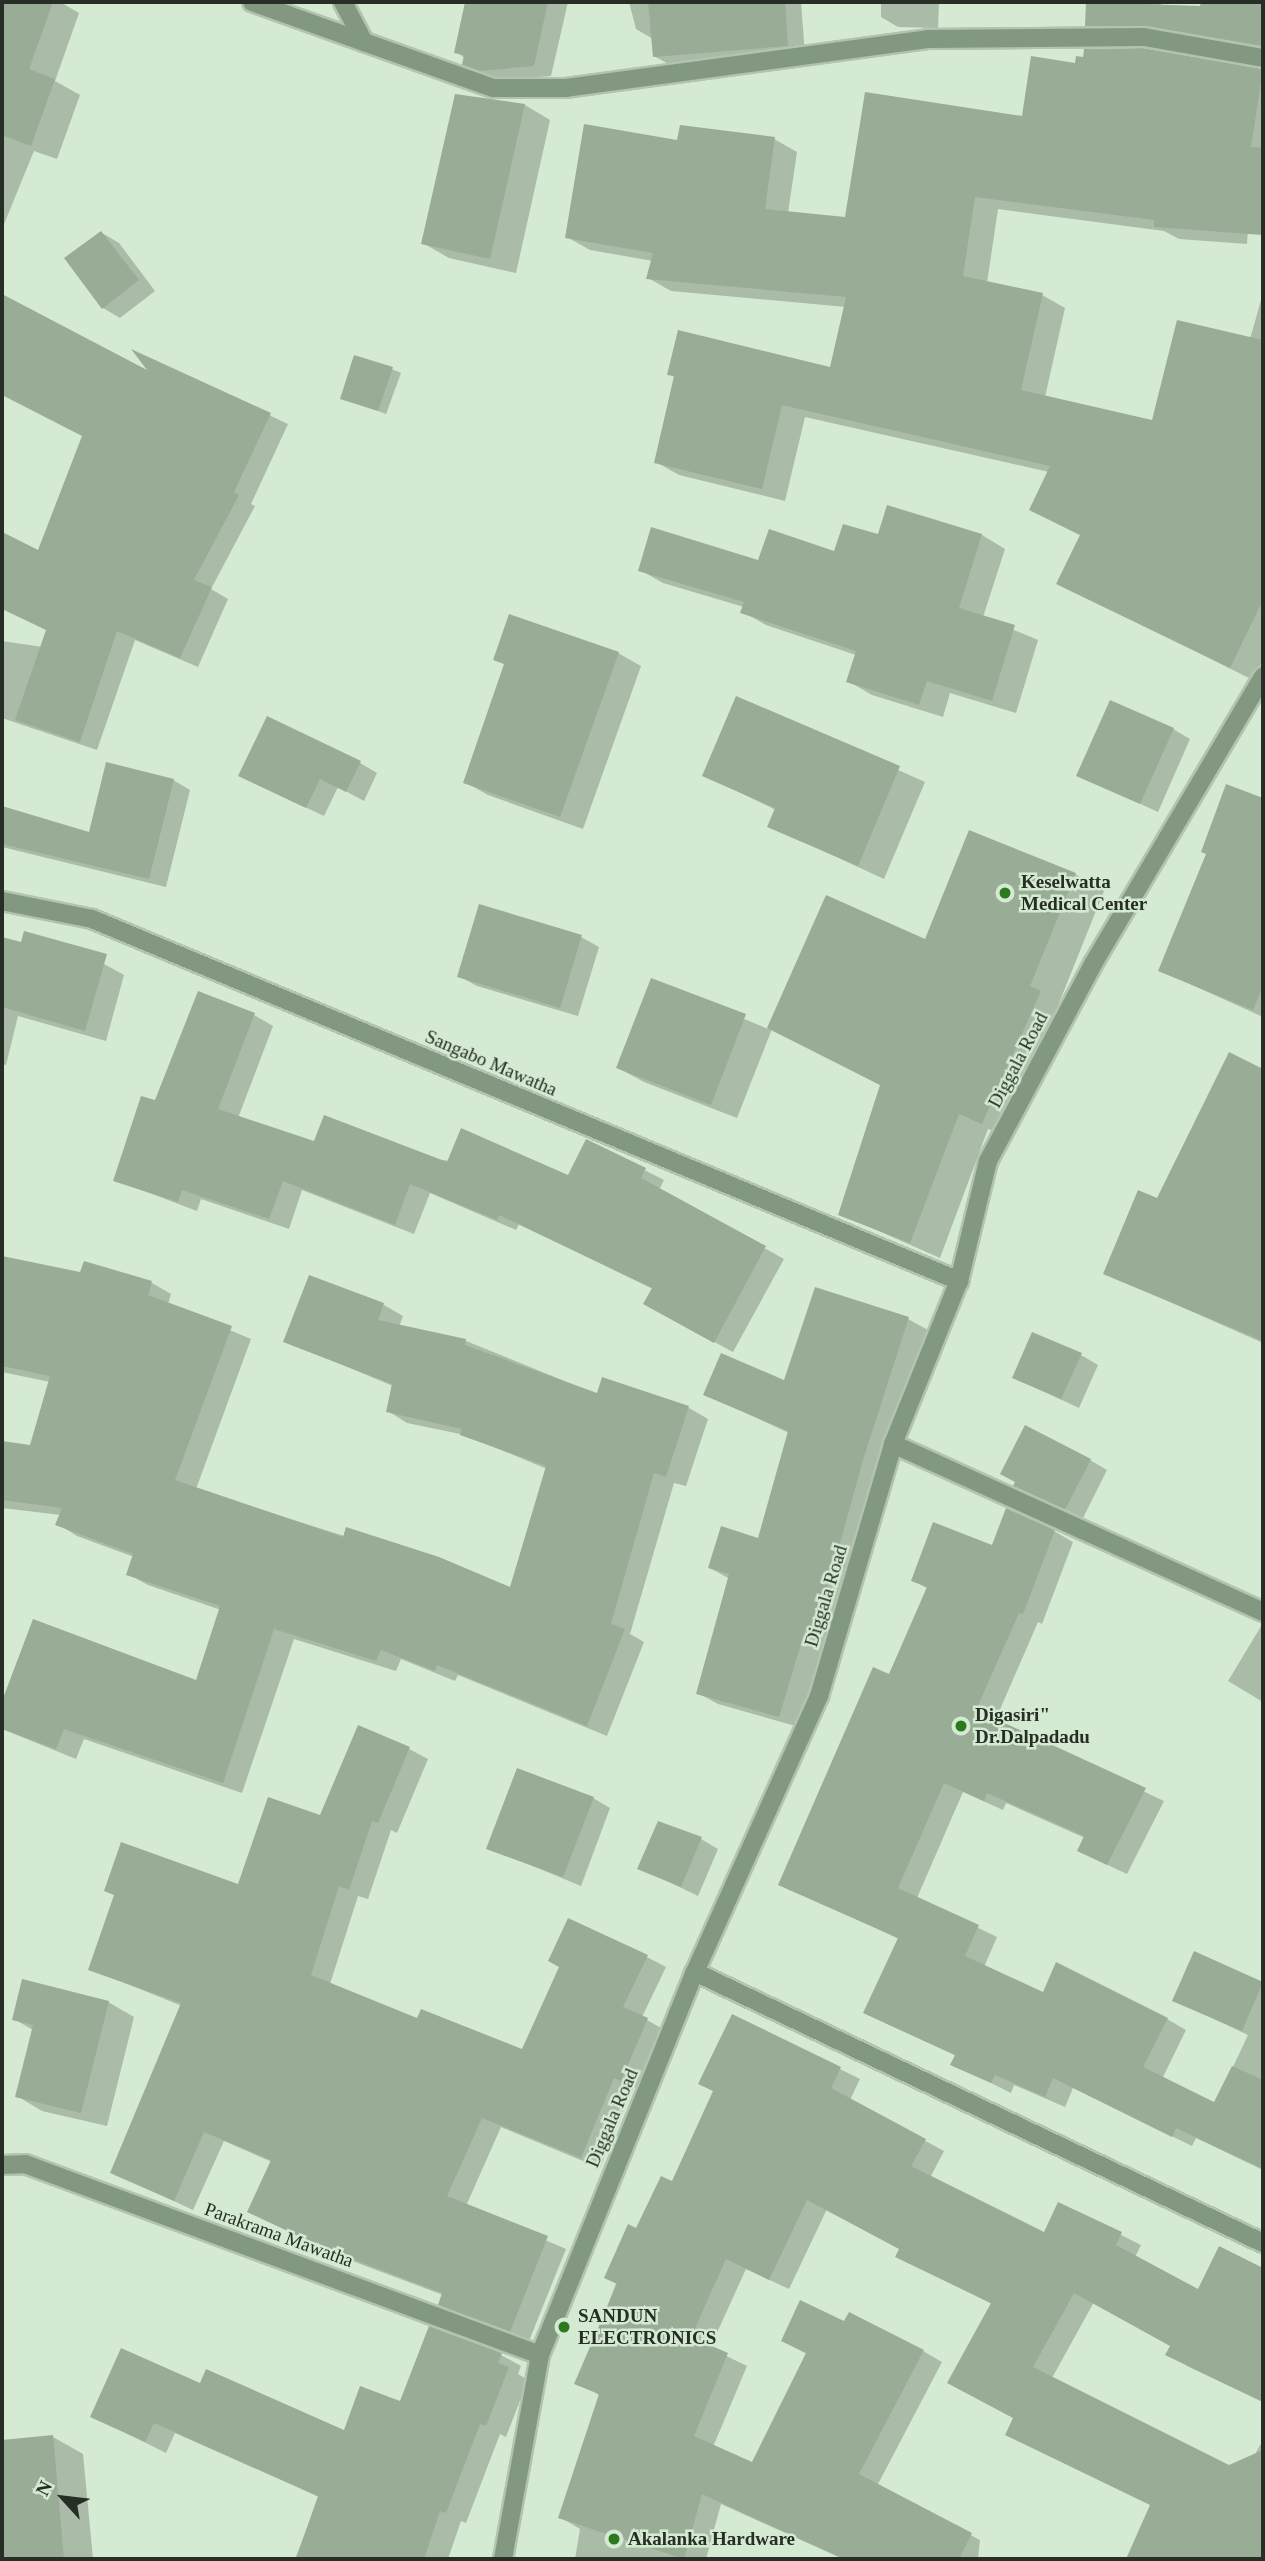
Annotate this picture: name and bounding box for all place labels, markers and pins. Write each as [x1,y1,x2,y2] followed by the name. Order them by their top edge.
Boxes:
[1021,871,1147,915] place label: Keselwatta Medical Center
[995,883,1015,903] marker: Keselwatta Medical Center
[975,1704,1090,1748] place label: Digasiri" Dr.Dalpadadu
[953,1718,969,1734] marker: Digasiri" Dr.Dalpadadu
[578,2305,716,2349] place label: SANDUN ELECTRONICS
[556,2319,572,2335] marker: SANDUN ELECTRONICS
[628,2528,795,2550] place label: Akalanka Hardware
[606,2531,622,2547] marker: Akalanka Hardware

